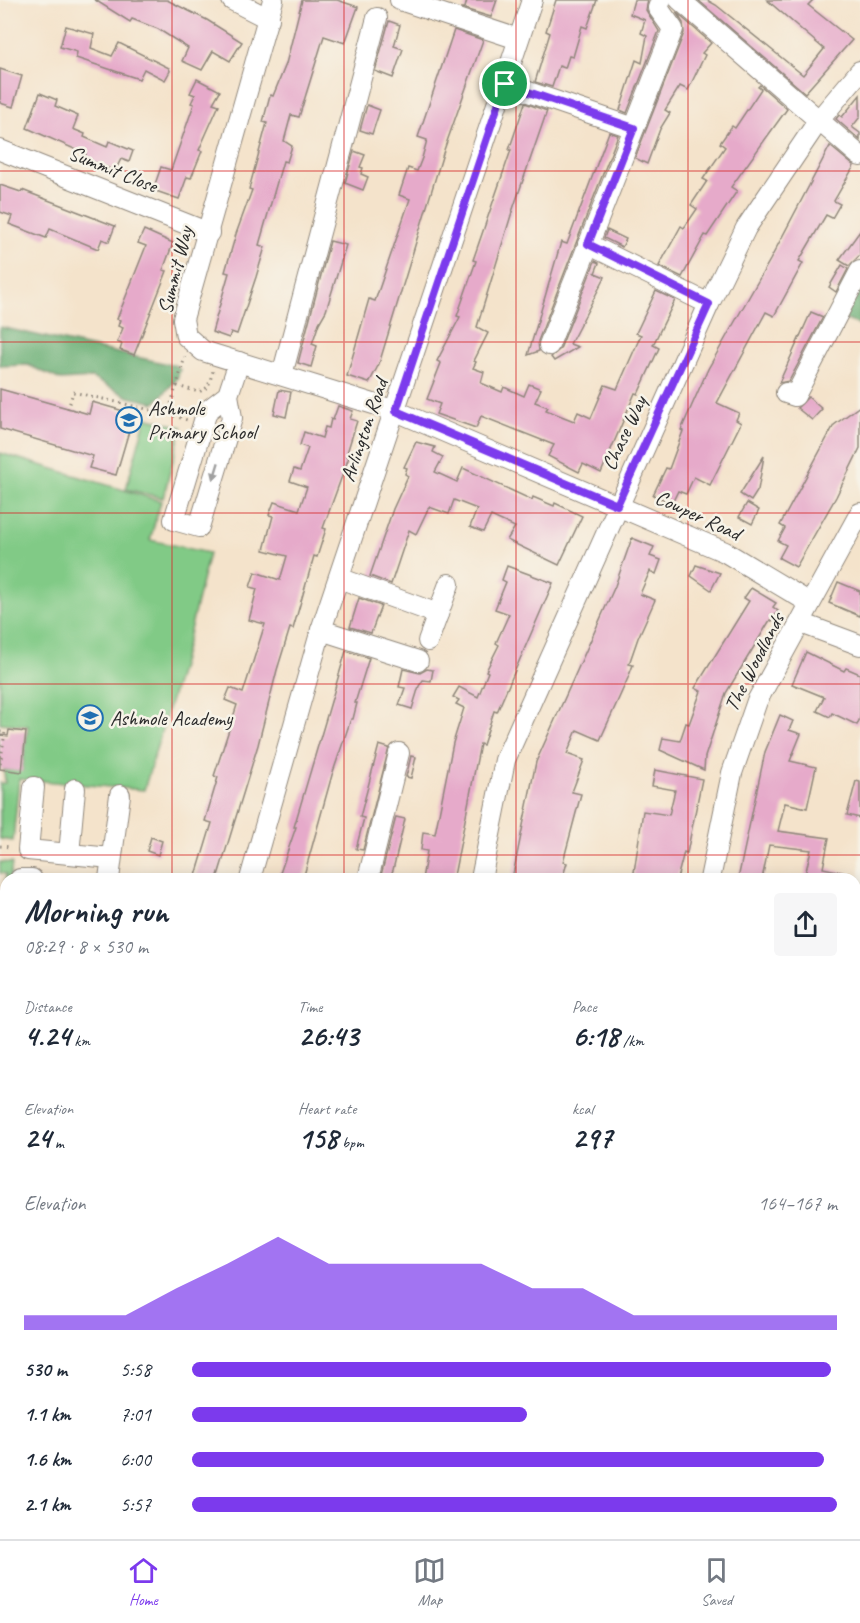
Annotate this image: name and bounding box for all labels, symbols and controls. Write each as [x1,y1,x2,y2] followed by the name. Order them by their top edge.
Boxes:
[479,58,530,109] pin
[488,67,521,100] icon: arrive
[65,140,163,199] street label: Summit Close
[152,222,199,316] street label: Summit Way
[334,372,395,485] street label: Arlington Road
[596,390,653,474] street label: Chase Way
[148,395,259,445] place label: Ashmole Primary School
[114,405,144,435] school or university icon: Ashmole Primary School
[211,462,220,480] one-way arrow
[651,484,748,548] street label: Cowper Road
[718,607,791,716] street label: The Woodlands
[75,703,105,733] school or university icon: Ashmole Academy
[110,705,234,731] place label: Ashmole Academy
[24,890,168,932] text: Morning run
[774,893,837,956] button: share
[24,934,148,959] text: 08:29 · 8 × 530 m
[24,997,72,1017] text: Distance
[298,997,322,1017] text: Time
[572,997,597,1017] text: Pace
[24,1017,70,1055] text: 4.24
[298,1017,359,1055] text: 26:43
[572,1017,619,1055] text: 6:18
[70,1031,90,1051] text: km
[619,1031,644,1051] text: /km
[24,1099,73,1119] text: Elevation
[298,1099,356,1119] text: Heart rate
[572,1099,593,1119] text: kcal
[24,1119,51,1157] text: 24
[298,1119,338,1157] text: 158
[572,1119,612,1157] text: 297
[51,1133,64,1153] text: m
[338,1133,364,1153] text: bpm
[24,1191,86,1216] text: Elevation
[758,1191,837,1216] text: 164–167 m
[24,1357,67,1382] text: 530 m
[120,1357,151,1382] text: 5:58
[24,1402,71,1427] text: 1.1 km
[120,1402,151,1427] text: 7:01
[24,1447,71,1472] text: 1.6 km
[120,1447,151,1472] text: 6:00
[24,1492,71,1517] text: 2.1 km
[120,1492,151,1517] text: 5:57
[127,1554,160,1610] tab: Home
[413,1554,446,1610] tab: Map
[700,1554,733,1610] tab: Saved

